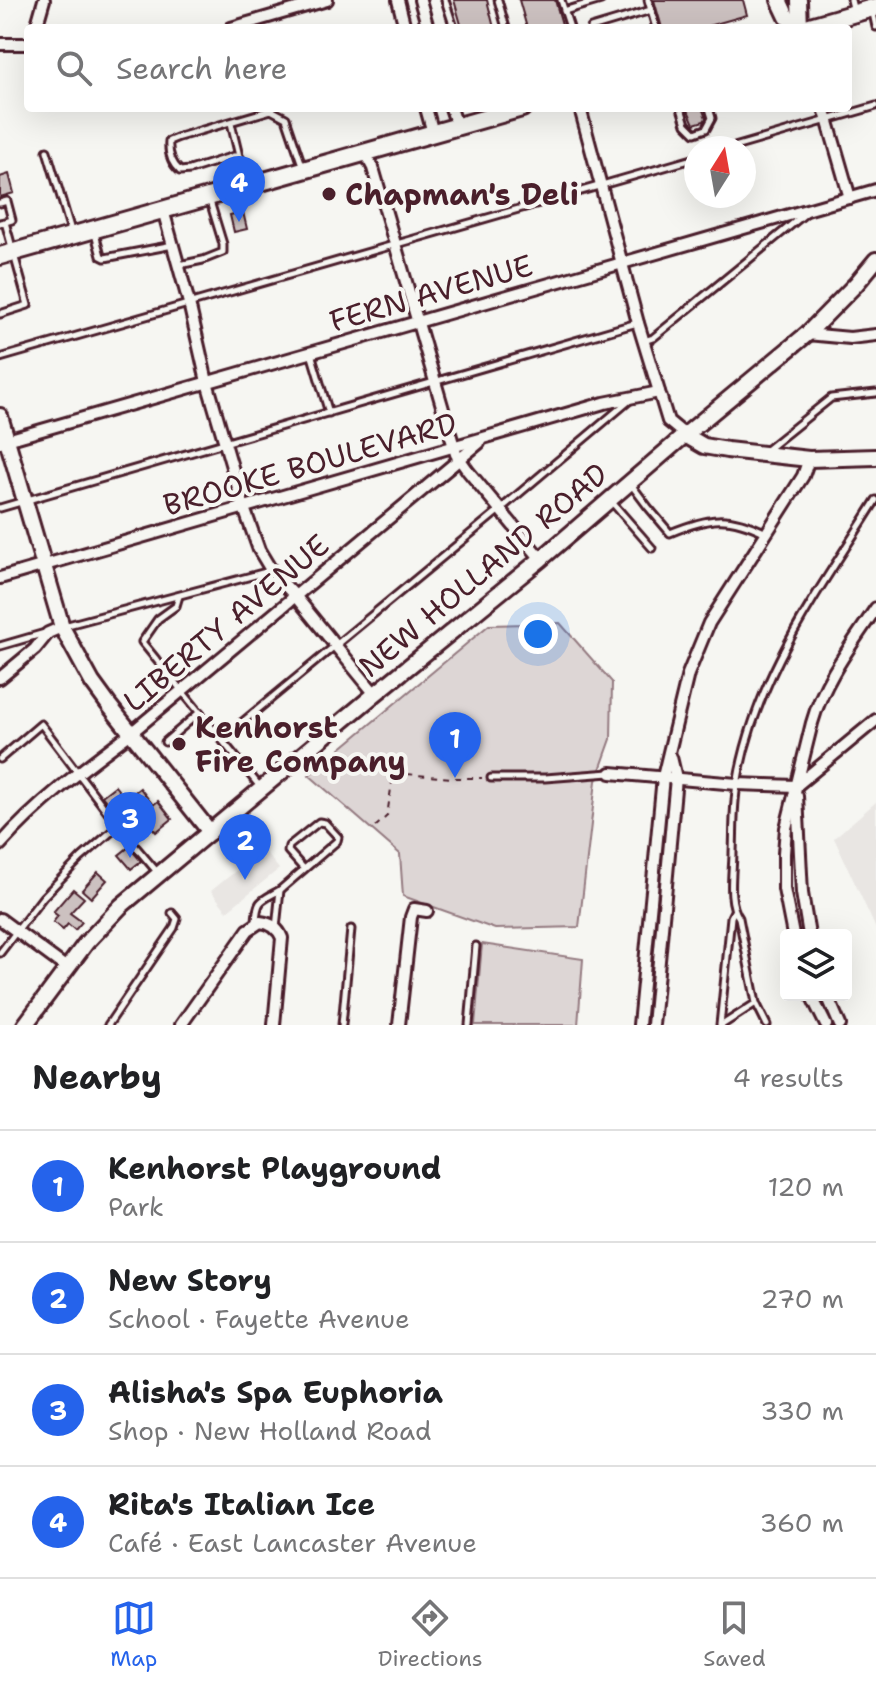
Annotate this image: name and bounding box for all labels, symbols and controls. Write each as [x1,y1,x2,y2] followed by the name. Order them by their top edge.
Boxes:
[24,24,852,112] search box
[52,46,96,90] icon: search
[116,48,287,89] text: Search here
[684,136,756,208] north arrow
[213,156,265,222] pin: 4
[345,174,579,215] place label: Chapman's Deli
[320,185,338,203] marker: Chapman's Deli
[325,244,537,342] street label: FERN AVENUE
[158,402,462,526] street label: BROOKE BOULEVARD
[350,454,616,686] street label: NEW HOLLAND ROAD
[114,525,338,721] street label: LIBERTY AVENUE
[518,614,558,654] your location
[195,707,406,782] place label: Kenhorst Fire Company
[429,712,481,778] pin: 1
[170,735,188,753] marker: Kenhorst Fire Company
[104,792,156,858] pin: 3
[219,814,271,880] pin: 2
[780,929,852,1001] map controls
[780,929,852,1001] button: layers
[32,1054,162,1100] text: Nearby
[732,1060,844,1095] text: 4 results
[108,1148,442,1189] text: Kenhorst Playground
[52,1169,64,1204] text: 1
[768,1169,844,1204] text: 120 m
[108,1189,164,1224] text: Park
[108,1260,272,1301] text: New Story
[49,1281,67,1316] text: 2
[761,1281,844,1316] text: 270 m
[108,1301,410,1336] text: School · Fayette Avenue
[108,1372,443,1413] text: Alisha's Spa Euphoria
[49,1393,67,1428] text: 3
[760,1393,844,1428] text: 330 m
[108,1413,432,1448] text: Shop · New Holland Road
[108,1484,375,1525] text: Rita's Italian Ice
[49,1505,67,1540] text: 4
[759,1505,844,1540] text: 360 m
[108,1525,477,1560] text: Café · East Lancaster Avenue
[110,1596,157,1673] tab: Map
[378,1596,483,1673] tab: Directions
[703,1596,766,1673] tab: Saved

